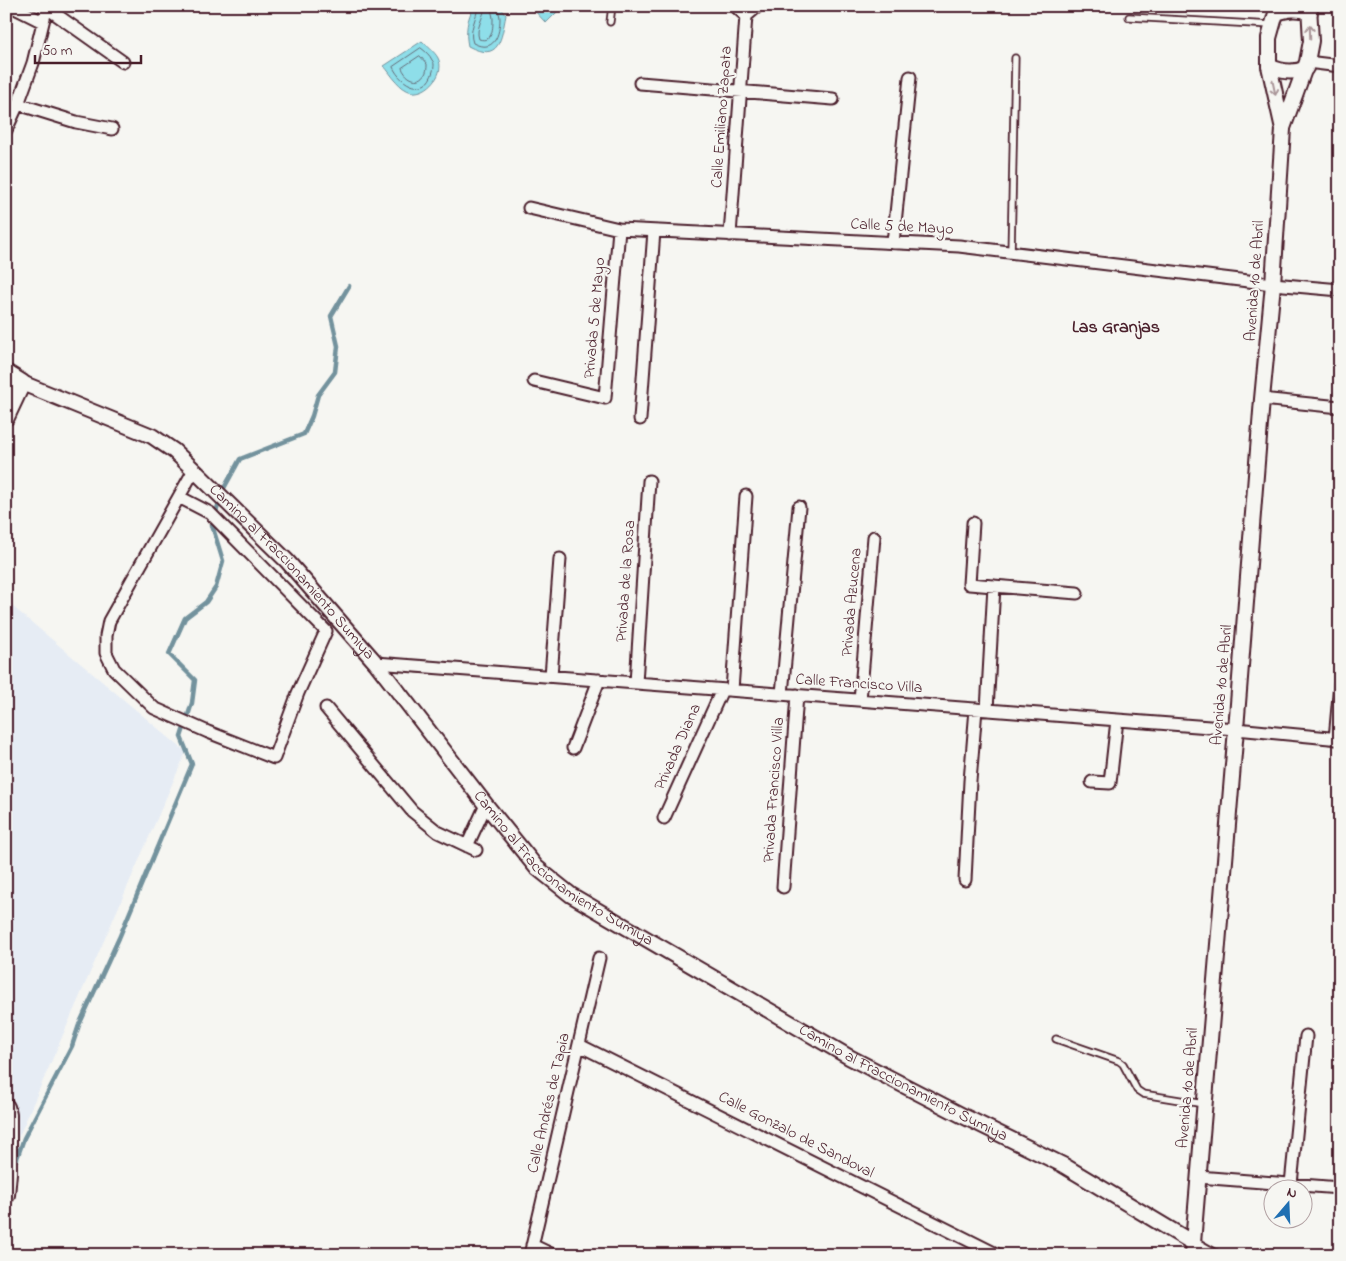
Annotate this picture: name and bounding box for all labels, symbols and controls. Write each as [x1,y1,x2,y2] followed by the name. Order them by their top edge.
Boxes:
[1306,25,1315,41] one-way arrow
[35,32,141,64] scale bar
[42,40,73,62] text: 50 m
[705,45,739,189] street label: Calle Emiliano Zapata
[1270,80,1279,96] one-way arrow
[850,212,954,242] street label: Calle 5 de Mayo
[1239,219,1271,342] street label: Avenida 10 de Abril
[578,256,612,380] street label: Privada 5 de Mayo
[1072,315,1160,341] district label: Las Granjas
[203,479,380,665] street label: Camino al Fraccionamiento Sumiya
[610,519,642,643] street label: Privada de la Rosa
[835,547,869,657] street label: Privada Azucena
[1205,623,1239,746] street label: Avenida 10 de Abril
[795,668,923,700] street label: Calle Francisco Villa
[648,700,708,794] street label: Privada Diana
[757,716,791,864] street label: Privada Francisco Villa
[467,785,658,952] street label: Camino al Fraccionamiento Sumiya
[794,1018,1012,1148] street label: Camino al Fraccionamiento Sumiya
[1171,1026,1205,1149] street label: Avenida 10 de Abril
[521,1031,577,1175] street label: Calle Andrés de Tapia
[714,1085,878,1185] street label: Calle Gonzalo de Sandoval
[1264,1178,1314,1228] north arrow
[1284,1182,1300,1205] text: N

